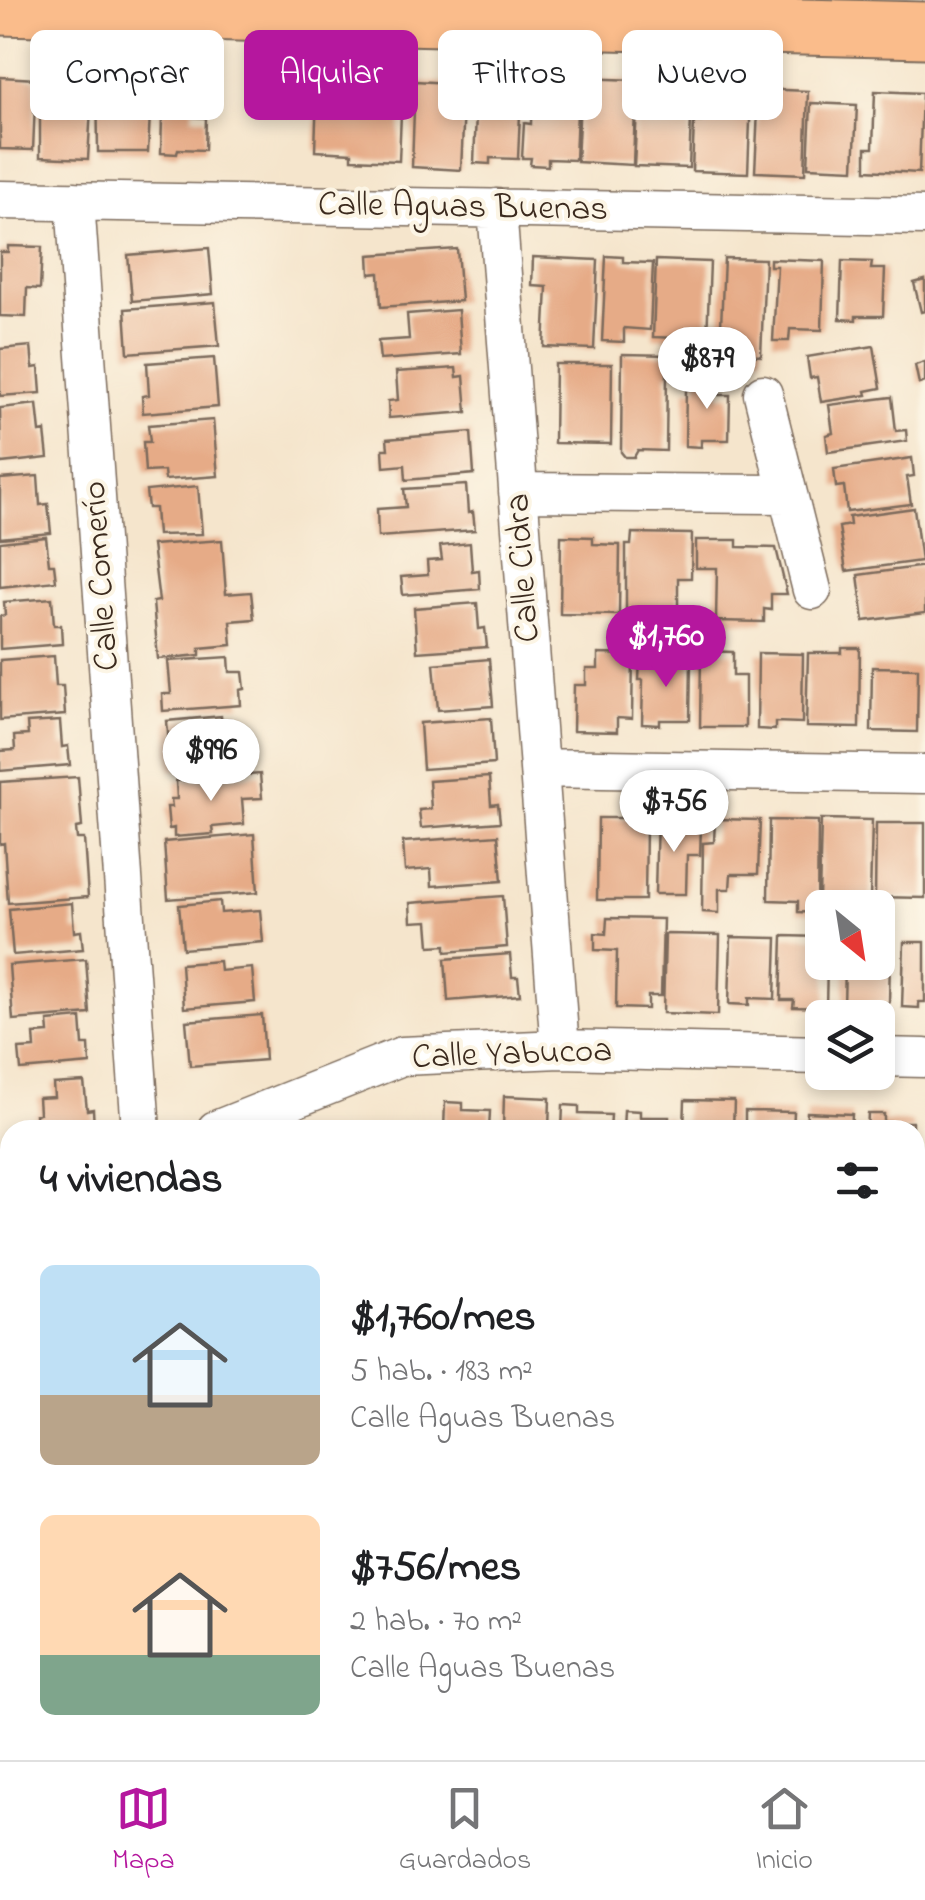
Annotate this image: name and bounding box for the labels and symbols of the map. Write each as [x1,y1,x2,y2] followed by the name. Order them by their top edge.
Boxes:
[318,180,608,236] street label: Calle Aguas Buenas
[648,327,766,412] pin: $879
[70,479,134,673] street label: Calle Comerío
[493,492,555,644] street label: Calle Cidra
[585,605,747,690] pin: $1,760
[152,719,270,804] pin: $996
[615,770,733,855] pin: $756
[805,890,895,980] north arrow
[411,1026,613,1084] street label: Calle Yabucoa

